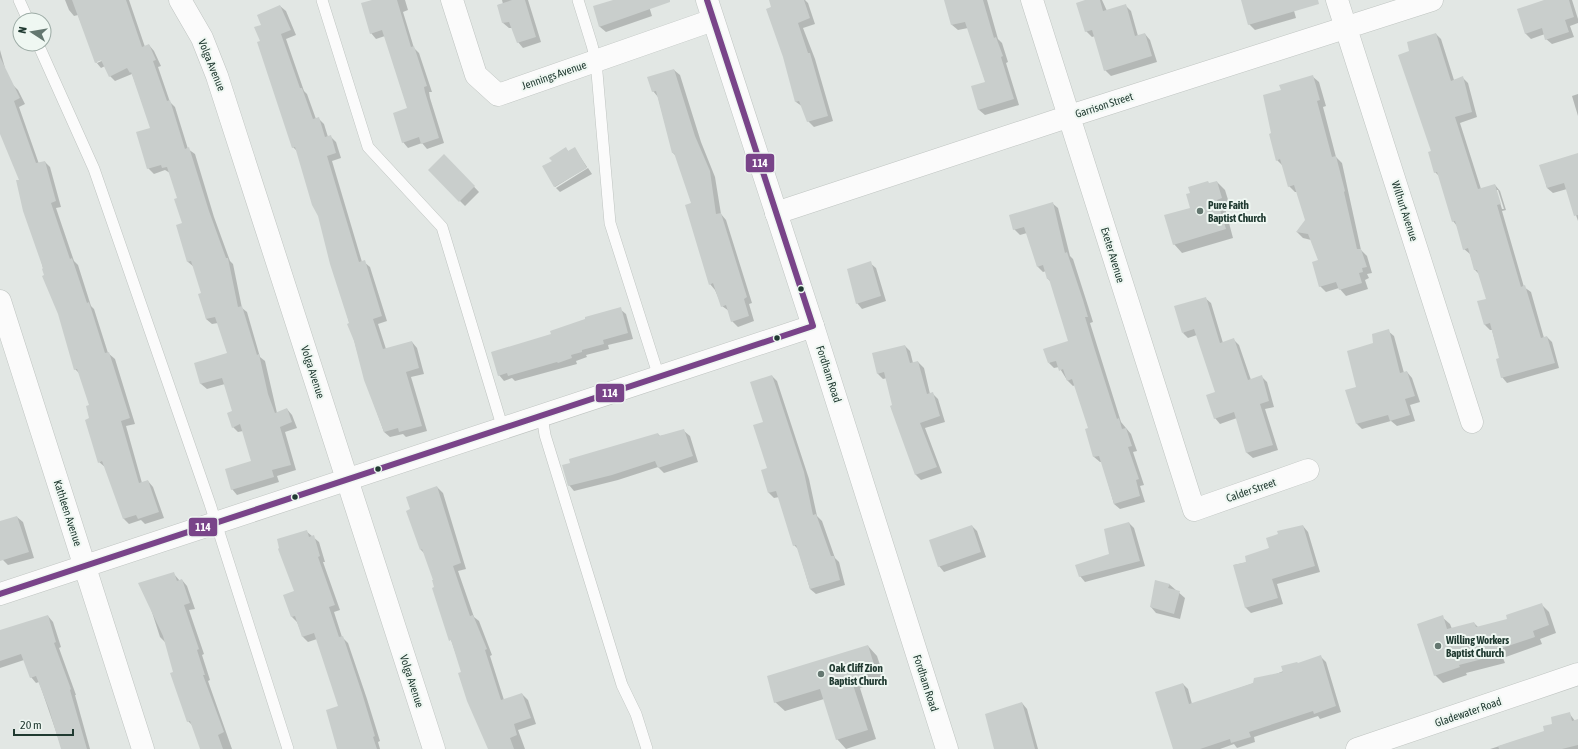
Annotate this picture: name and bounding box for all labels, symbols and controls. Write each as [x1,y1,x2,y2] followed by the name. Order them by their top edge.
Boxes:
[12,12,52,52] north arrow
[16,25,29,34] text: N
[196,37,228,93] street label: Volga Avenue
[520,58,588,92] street label: Jennings Avenue
[1074,90,1134,120] street label: Garrison Street
[745,153,775,173] line badge: 114
[752,157,768,169] text: 114
[1390,180,1420,242] street label: Wilhurt Avenue
[1208,199,1266,224] place label: Pure Faith Baptist Church
[1195,206,1205,216] marker: Pure Faith Baptist Church
[1099,226,1127,284] street label: Exeter Avenue
[796,284,806,294] unlabelled marker
[772,333,782,343] unlabelled marker
[299,344,327,400] street label: Volga Avenue
[814,344,844,404] street label: Fordham Road
[595,383,625,403] line badge: 114
[602,387,618,399] text: 114
[373,464,383,474] unlabelled marker
[1224,476,1278,504] street label: Calder Street
[52,478,84,548] street label: Kathleen Avenue
[290,492,300,502] unlabelled marker
[188,517,218,537] line badge: 114
[195,521,211,533] text: 114
[1445,634,1509,659] place label: Willing Workers Baptist Church
[1433,641,1443,651] marker: Willing Workers Baptist Church
[398,653,426,709] street label: Volga Avenue
[911,653,941,713] street label: Fordham Road
[829,662,887,687] place label: Oak Cliff Zion Baptist Church
[816,669,826,679] marker: Oak Cliff Zion Baptist Church
[1433,695,1503,729] street label: Gladewater Road
[14,711,73,737] scale bar
[20,718,42,732] text: 20 m

